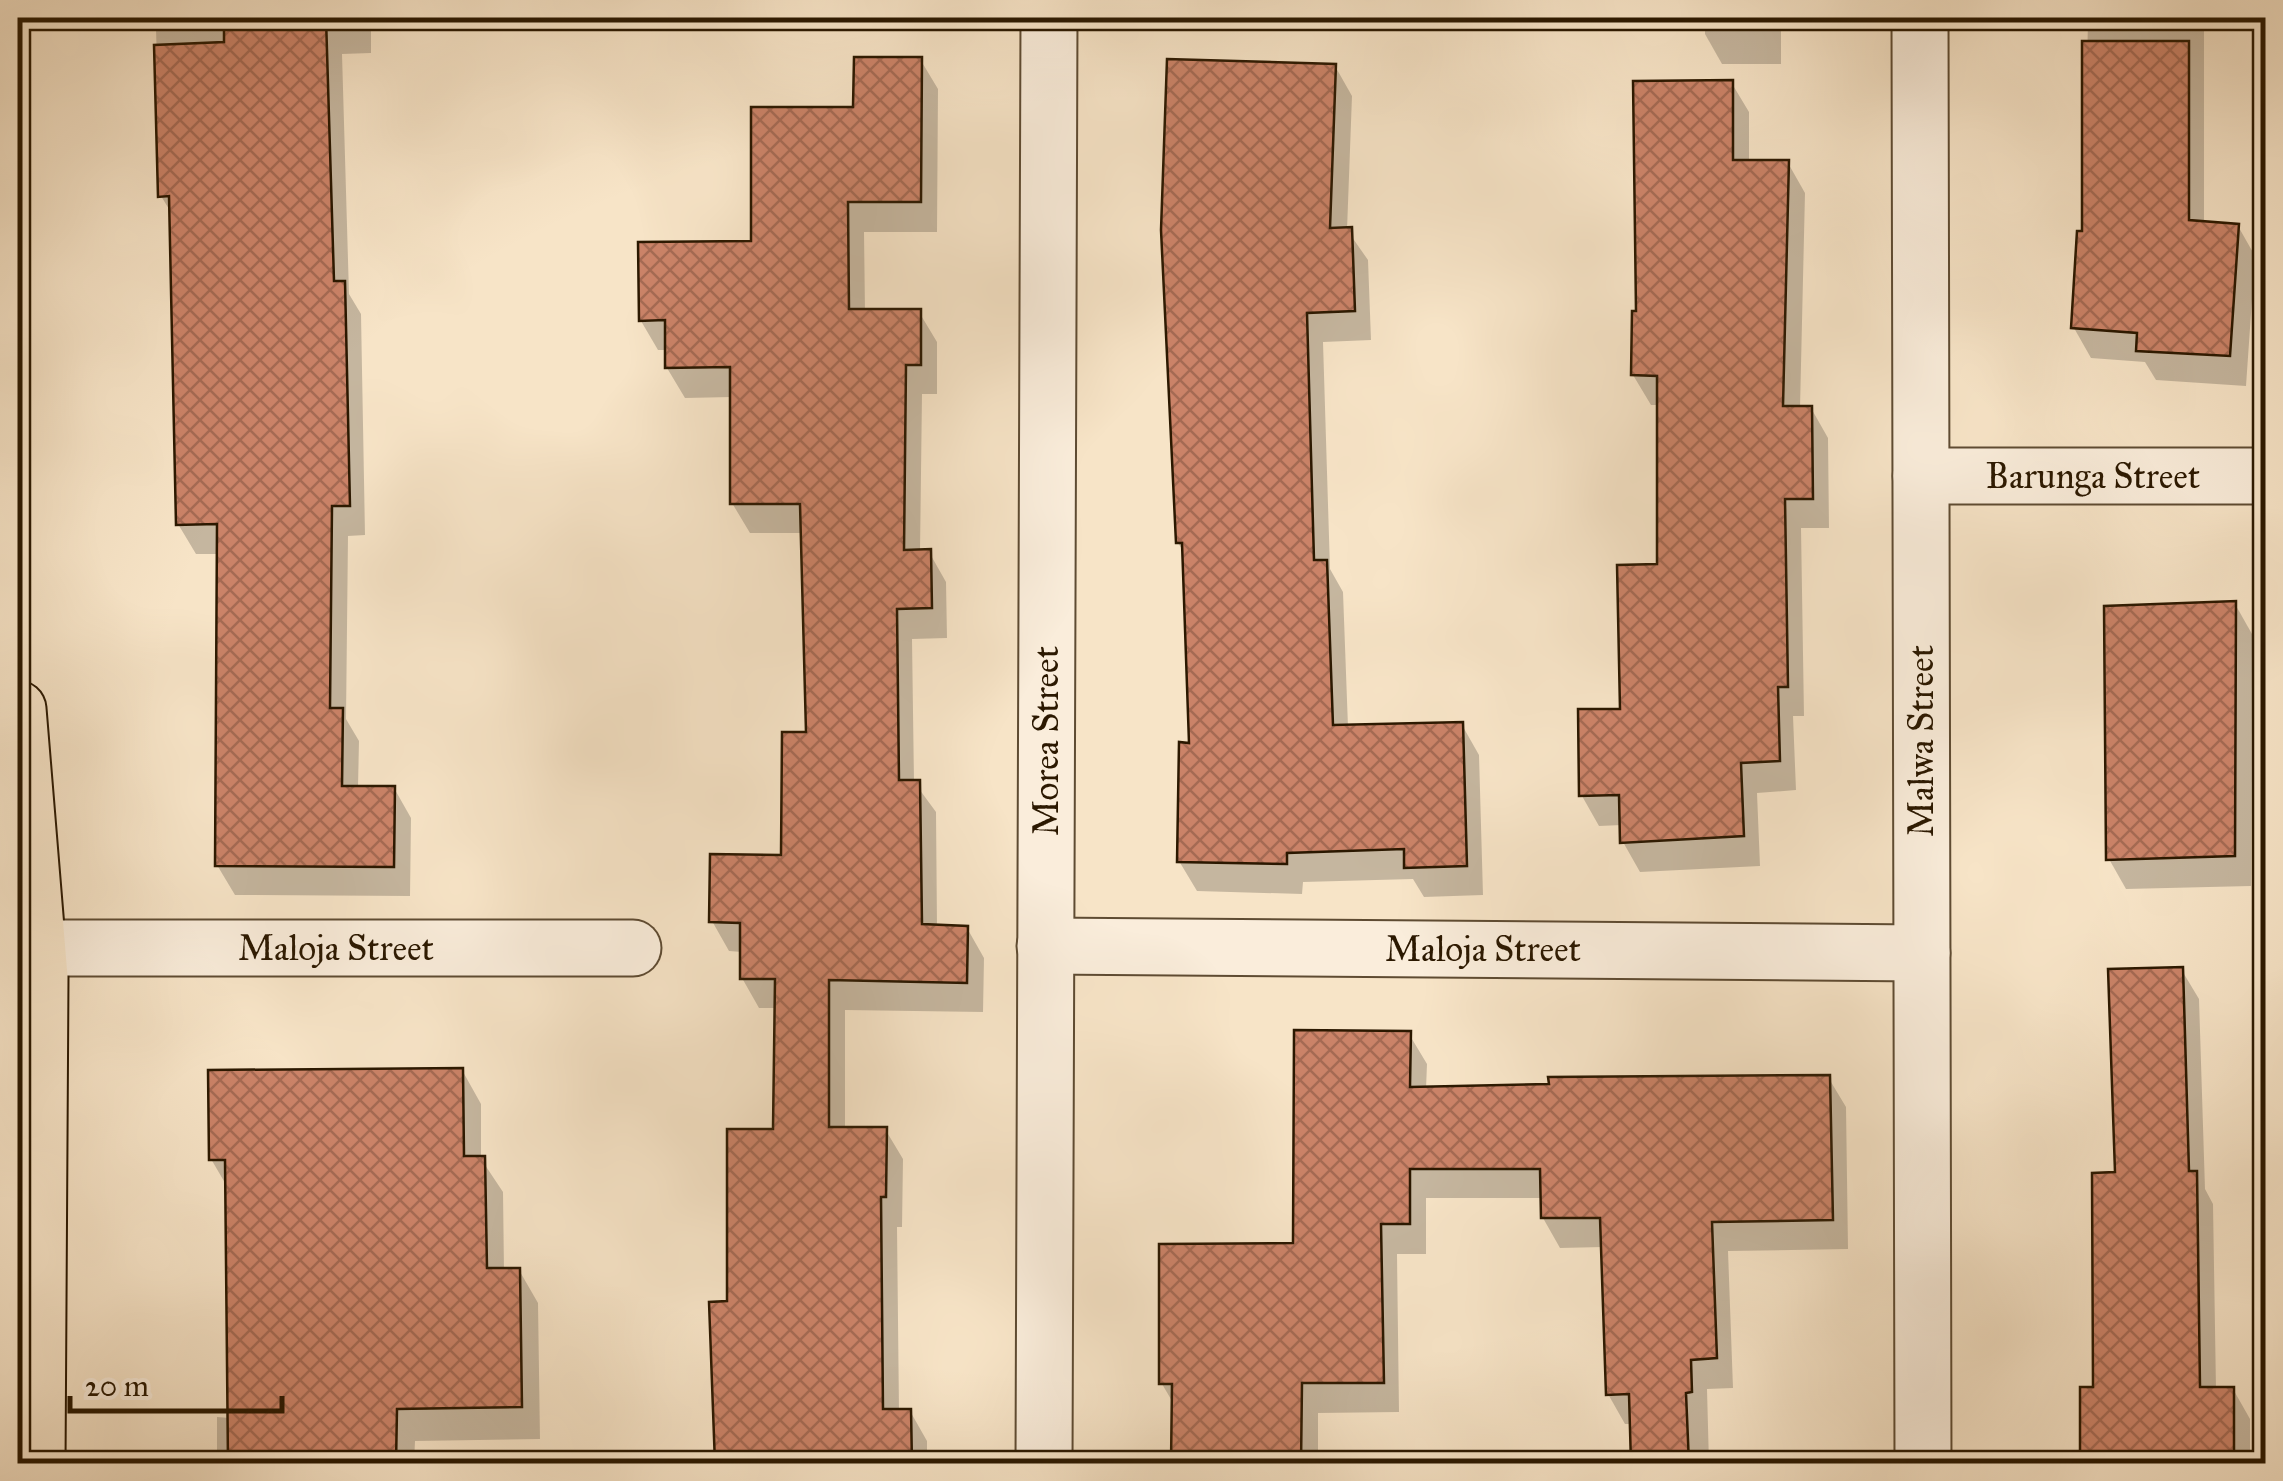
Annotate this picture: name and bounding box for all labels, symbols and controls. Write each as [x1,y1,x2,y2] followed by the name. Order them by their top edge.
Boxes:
[1986,455,2200,498] street label: Barunga Street
[1900,645,1943,837] street label: Malwa Street
[1025,646,1068,836] street label: Morea Street
[238,927,434,970] street label: Maloja Street
[1385,928,1581,971] street label: Maloja Street
[70,1351,282,1413] scale bar
[85,1368,149,1404] text: 20 m

